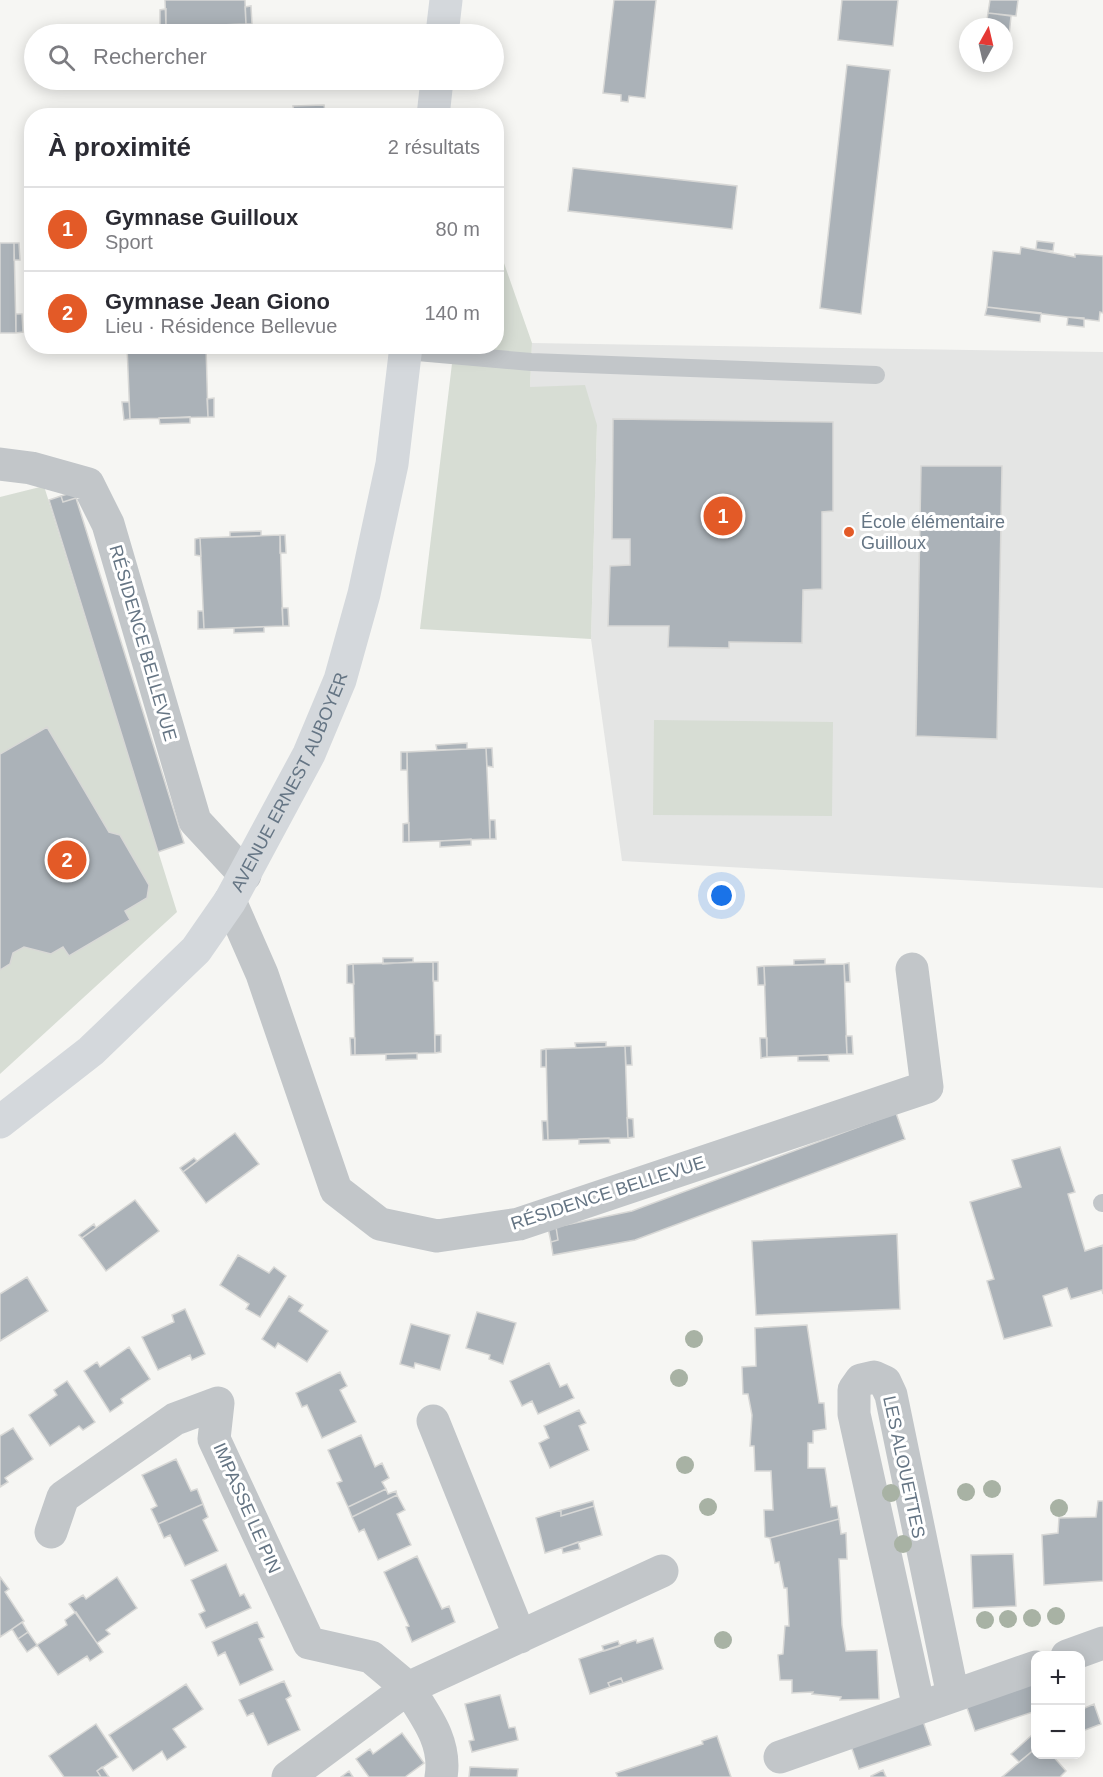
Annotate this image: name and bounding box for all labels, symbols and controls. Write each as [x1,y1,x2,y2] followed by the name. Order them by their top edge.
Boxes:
[959,18,1013,72] north arrow
[24,24,504,90] search box
[45,41,78,74] icon: search
[93,44,207,69] text: Rechercher
[48,132,191,162] text: À proximité
[388,136,480,158] text: 2 résultats
[105,205,298,230] text: Gymnase Guilloux
[62,218,73,240] text: 1
[436,218,480,240] text: 80 m
[105,231,153,253] text: Sport
[105,289,330,314] text: Gymnase Jean Giono
[62,302,73,324] text: 2
[424,302,480,324] text: 140 m
[105,315,337,337] text: Lieu · Résidence Bellevue
[704,494,742,538] pin: 1
[861,512,1005,553] place label: École élémentaire Guilloux
[842,525,856,539] marker: École élémentaire Guilloux
[105,543,181,743] street label: RÉSIDENCE BELLEVUE
[227,670,352,895] street label: AVENUE ERNEST AUBOYER
[48,838,86,882] pin: 2
[707,881,736,910] your location
[508,1152,708,1234] street label: RÉSIDENCE BELLEVUE
[879,1394,929,1540] street label: LES ALOUETTES
[209,1440,285,1576] street label: IMPASSE LE PIN
[1031,1651,1085,1759] map controls
[1031,1651,1085,1705] button: +
[1031,1705,1085,1759] button: −

